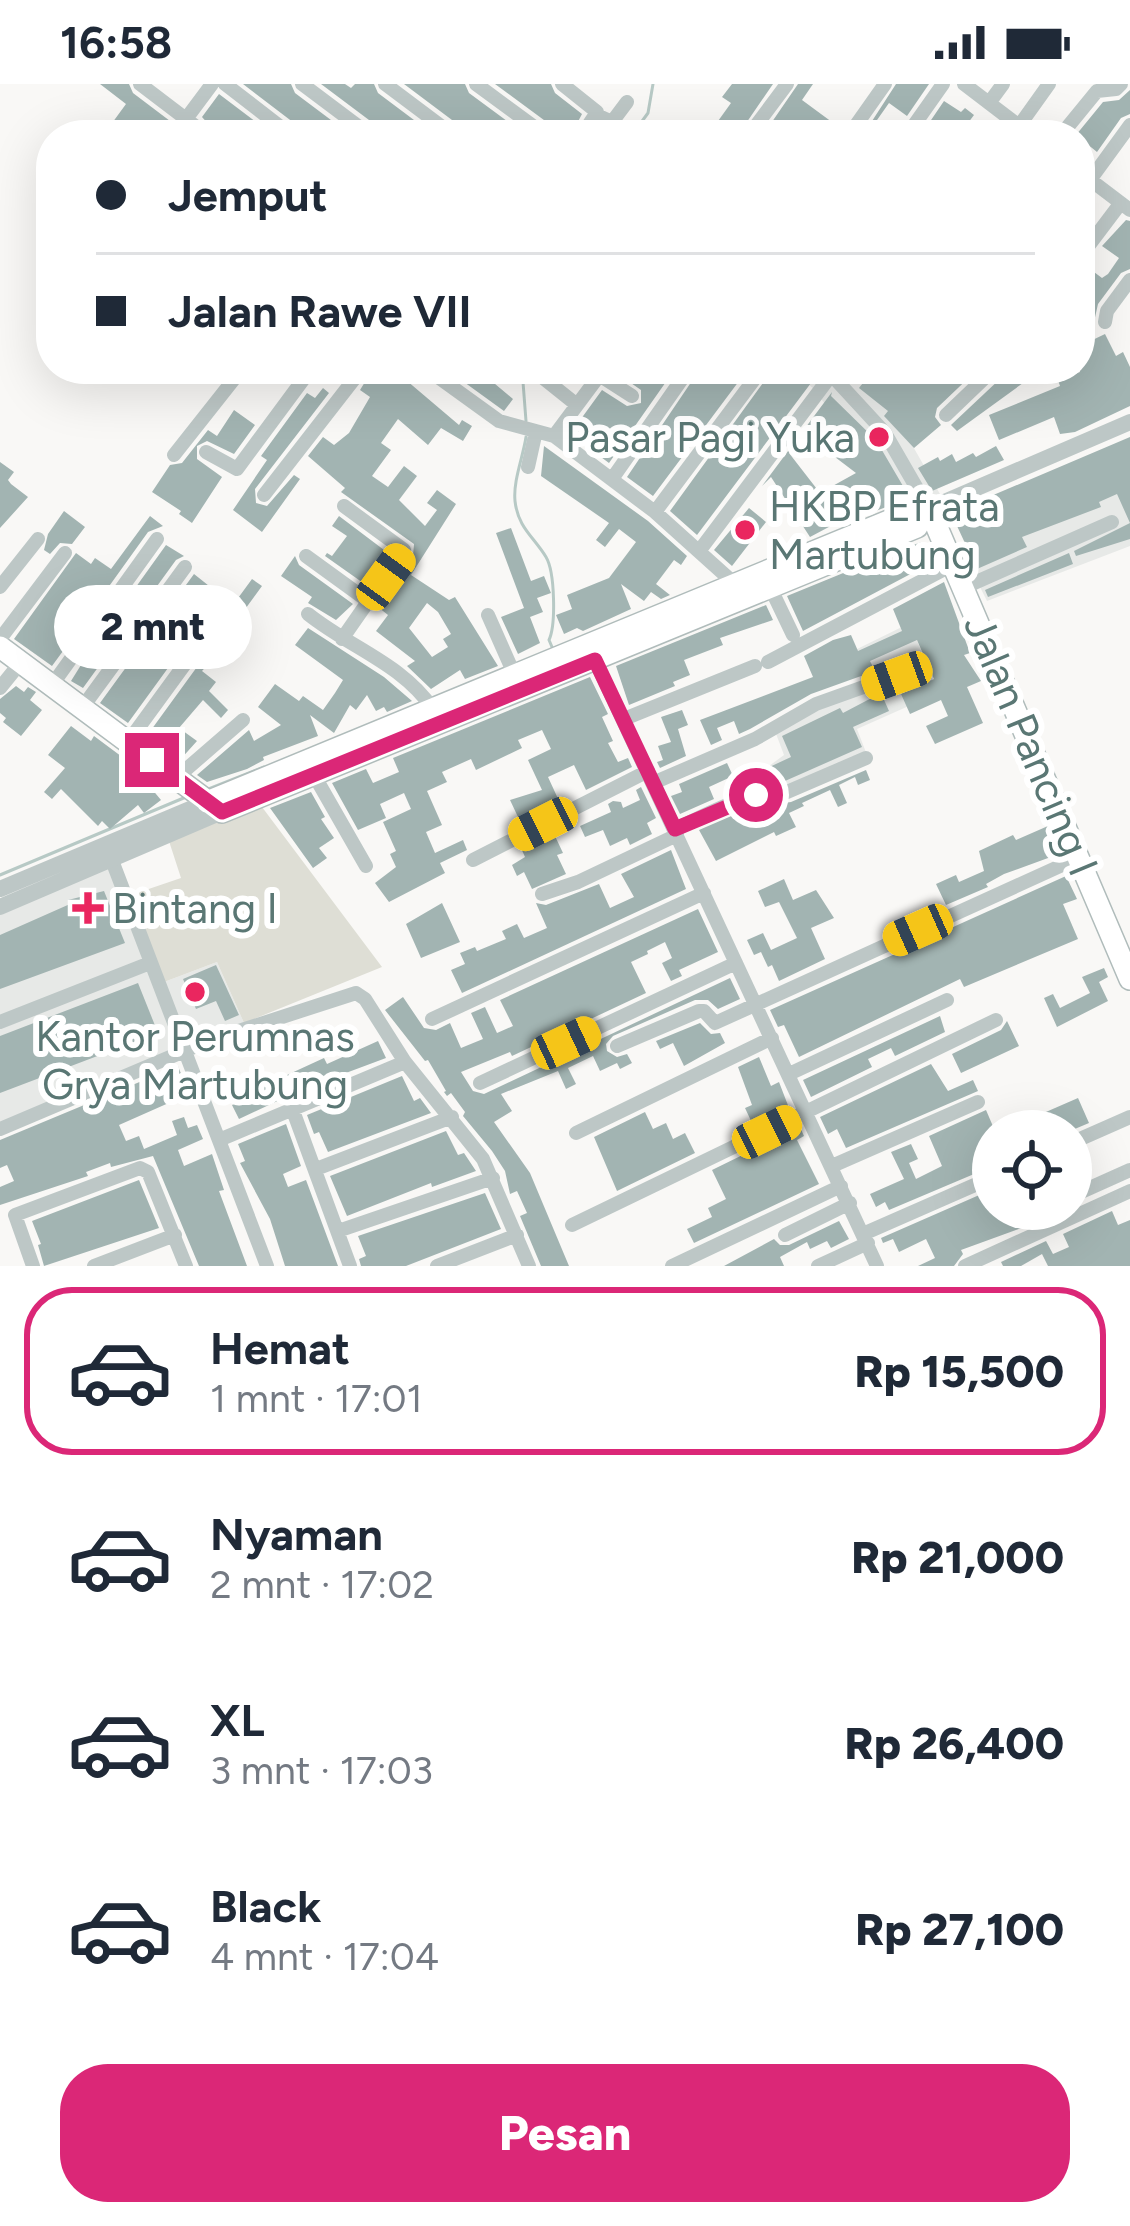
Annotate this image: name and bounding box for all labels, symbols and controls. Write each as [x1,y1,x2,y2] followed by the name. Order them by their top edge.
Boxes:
[60,15,172,69] text: 16:58
[168,168,328,222] text: Jemput
[168,284,472,338] text: Jalan Rawe VII
[565,412,855,463] place label: Pasar Pagi Yuka
[866,424,892,450] marker: Pasar Pagi Yuka
[769,481,1000,580] place label: HKBP Efrata Martubung
[732,517,758,543] marker: HKBP Efrata Martubung
[350,537,422,617] car
[53,586,251,670] callout: 2 mnt
[101,603,205,650] text: 2 mnt
[953,607,1109,883] street label: Jalan Pancing I
[857,647,937,705] car
[125,733,179,787] route end
[729,768,783,822] route start
[503,792,583,856] car
[112,883,278,934] place label: Bintang I
[75,895,101,921] marker: Bintang I
[878,899,958,961] car
[182,979,208,1005] marker: Kantor Perumnas Grya Martubung
[35,1011,355,1110] place label: Kantor Perumnas Grya Martubung
[526,1011,606,1075] car
[727,1100,807,1164] car
[972,1110,1092,1230] map controls
[972,1110,1092,1230] button: locate
[66,1317,174,1425] icon: car
[210,1321,350,1375] text: Hemat
[854,1344,1064,1398] text: Rp 15,500
[210,1375,423,1422] text: 1 mnt · 17:01
[66,1503,174,1611] icon: car
[210,1507,383,1561] text: Nyaman
[851,1530,1064,1584] text: Rp 21,000
[210,1561,434,1608] text: 2 mnt · 17:02
[66,1689,174,1797] icon: car
[210,1693,265,1747] text: XL
[844,1716,1064,1770] text: Rp 26,400
[210,1747,433,1794] text: 3 mnt · 17:03
[66,1875,174,1983] icon: car
[210,1879,321,1933] text: Black
[855,1902,1064,1956] text: Rp 27,100
[210,1933,439,1980] text: 4 mnt · 17:04
[60,2064,1070,2202] button: Pesan

